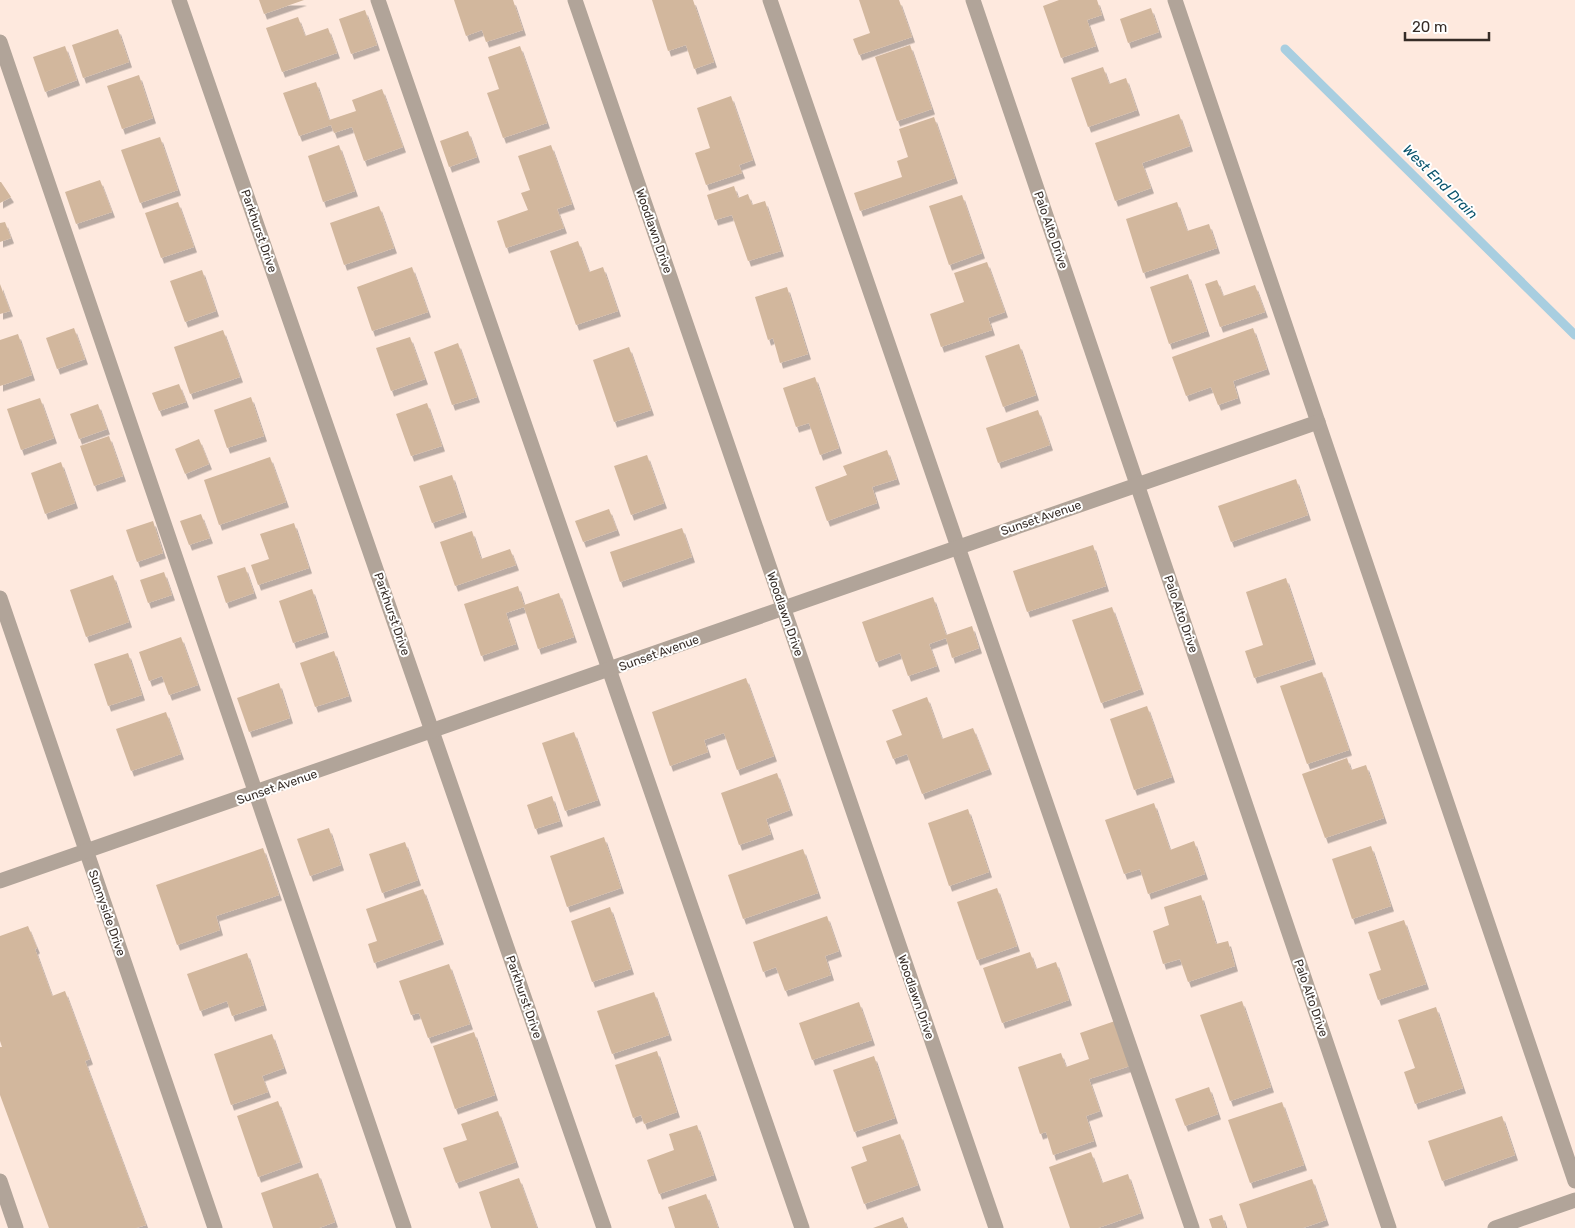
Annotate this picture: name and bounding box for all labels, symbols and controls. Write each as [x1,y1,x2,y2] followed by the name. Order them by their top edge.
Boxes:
[1405,10,1489,42] scale bar
[1412,18,1447,36] text: 20 m
[1399,141,1481,223] water label: West End Drain
[633,187,675,275] street label: Woodlawn Drive
[238,188,280,275] street label: Parkhurst Drive
[1031,189,1071,271] street label: Palo Alto Drive
[999,498,1083,538] street label: Sunset Avenue
[764,570,806,658] street label: Woodlawn Drive
[371,571,413,658] street label: Parkhurst Drive
[1161,573,1201,655] street label: Palo Alto Drive
[617,632,701,674] street label: Sunset Avenue
[235,767,319,807] street label: Sunset Avenue
[86,868,128,958] street label: Sunnyside Drive
[895,953,937,1041] street label: Woodlawn Drive
[503,954,545,1041] street label: Parkhurst Drive
[1291,957,1331,1039] street label: Palo Alto Drive

